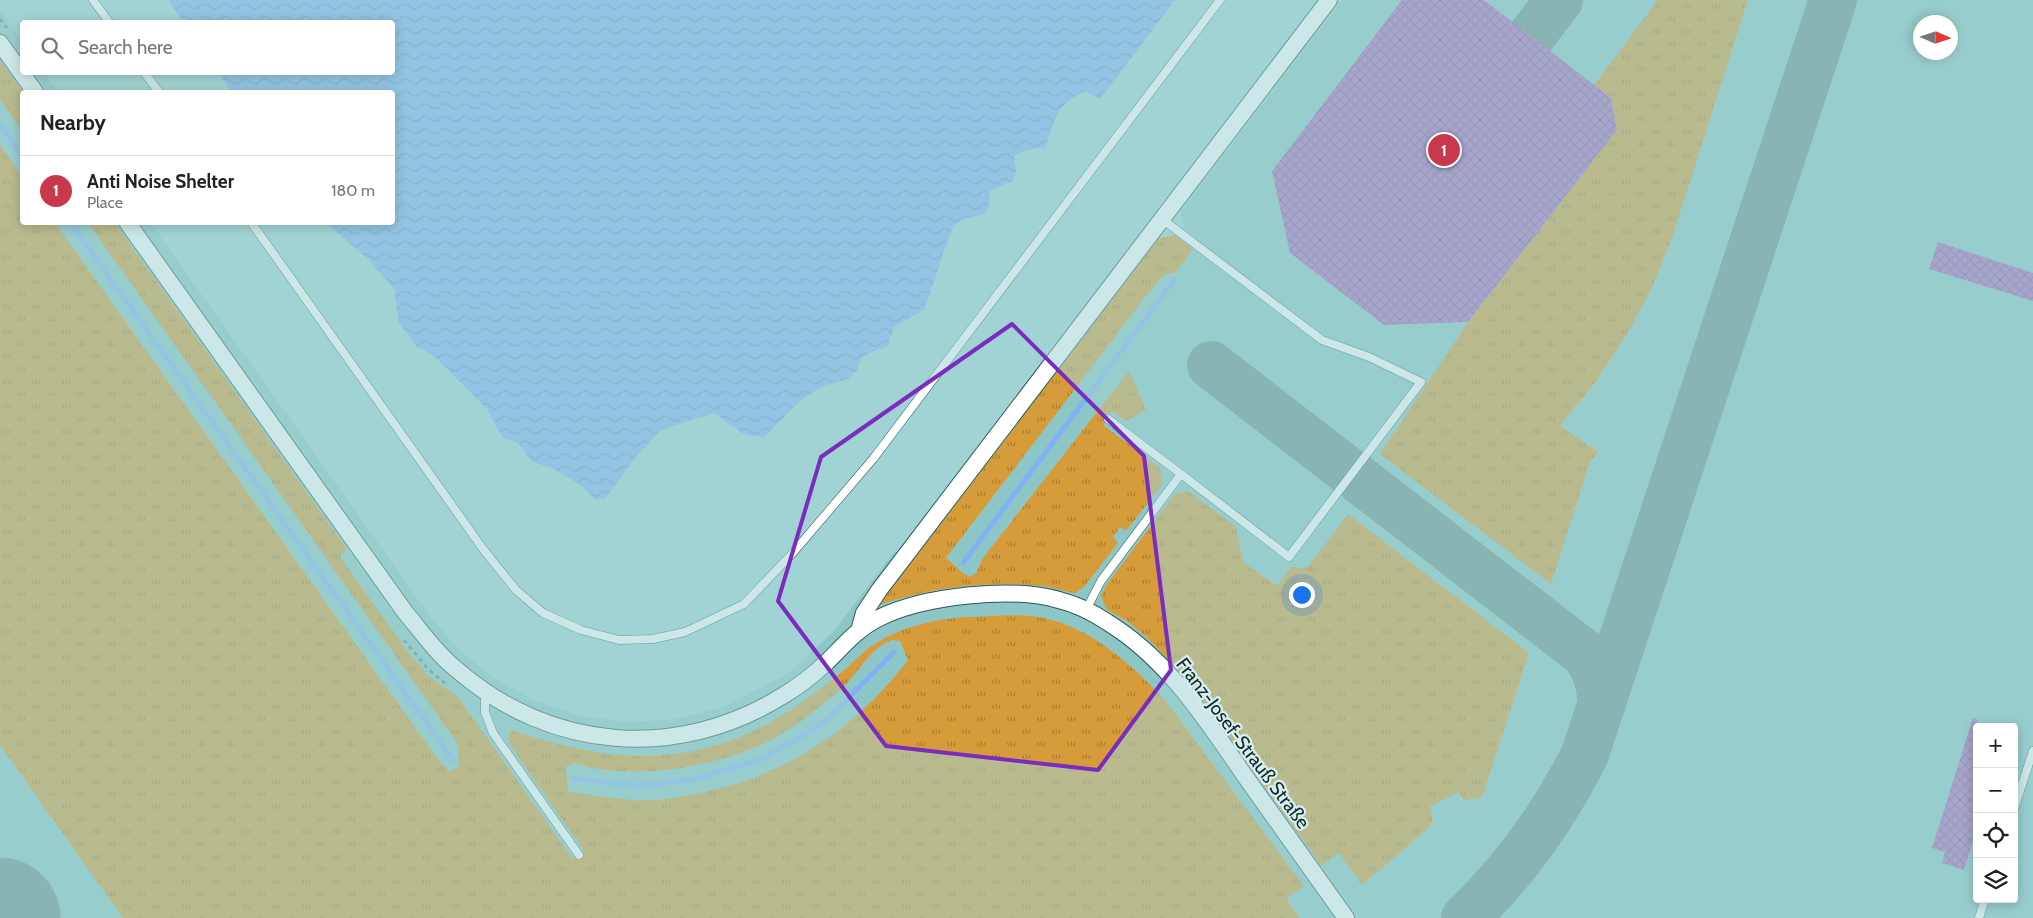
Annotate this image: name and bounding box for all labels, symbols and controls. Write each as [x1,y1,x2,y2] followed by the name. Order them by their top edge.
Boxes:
[1913,15,1958,60] north arrow
[20,20,395,75] search box
[38,34,66,62] icon: search
[78,36,172,59] text: Search here
[40,110,106,135] text: Nearby
[1428,131,1460,169] pin: 1
[87,170,234,193] text: Anti Noise Shelter
[53,181,59,200] text: 1
[331,181,375,200] text: 180 m
[87,193,123,212] text: Place
[1289,582,1315,608] your location
[1171,653,1315,833] street label: Franz-Josef-Strauß Straße
[1973,723,2018,903] map controls
[1973,723,2018,768] button: +
[1973,768,2018,813] button: −
[1973,813,2018,858] button: locate
[1973,858,2018,903] button: layers

